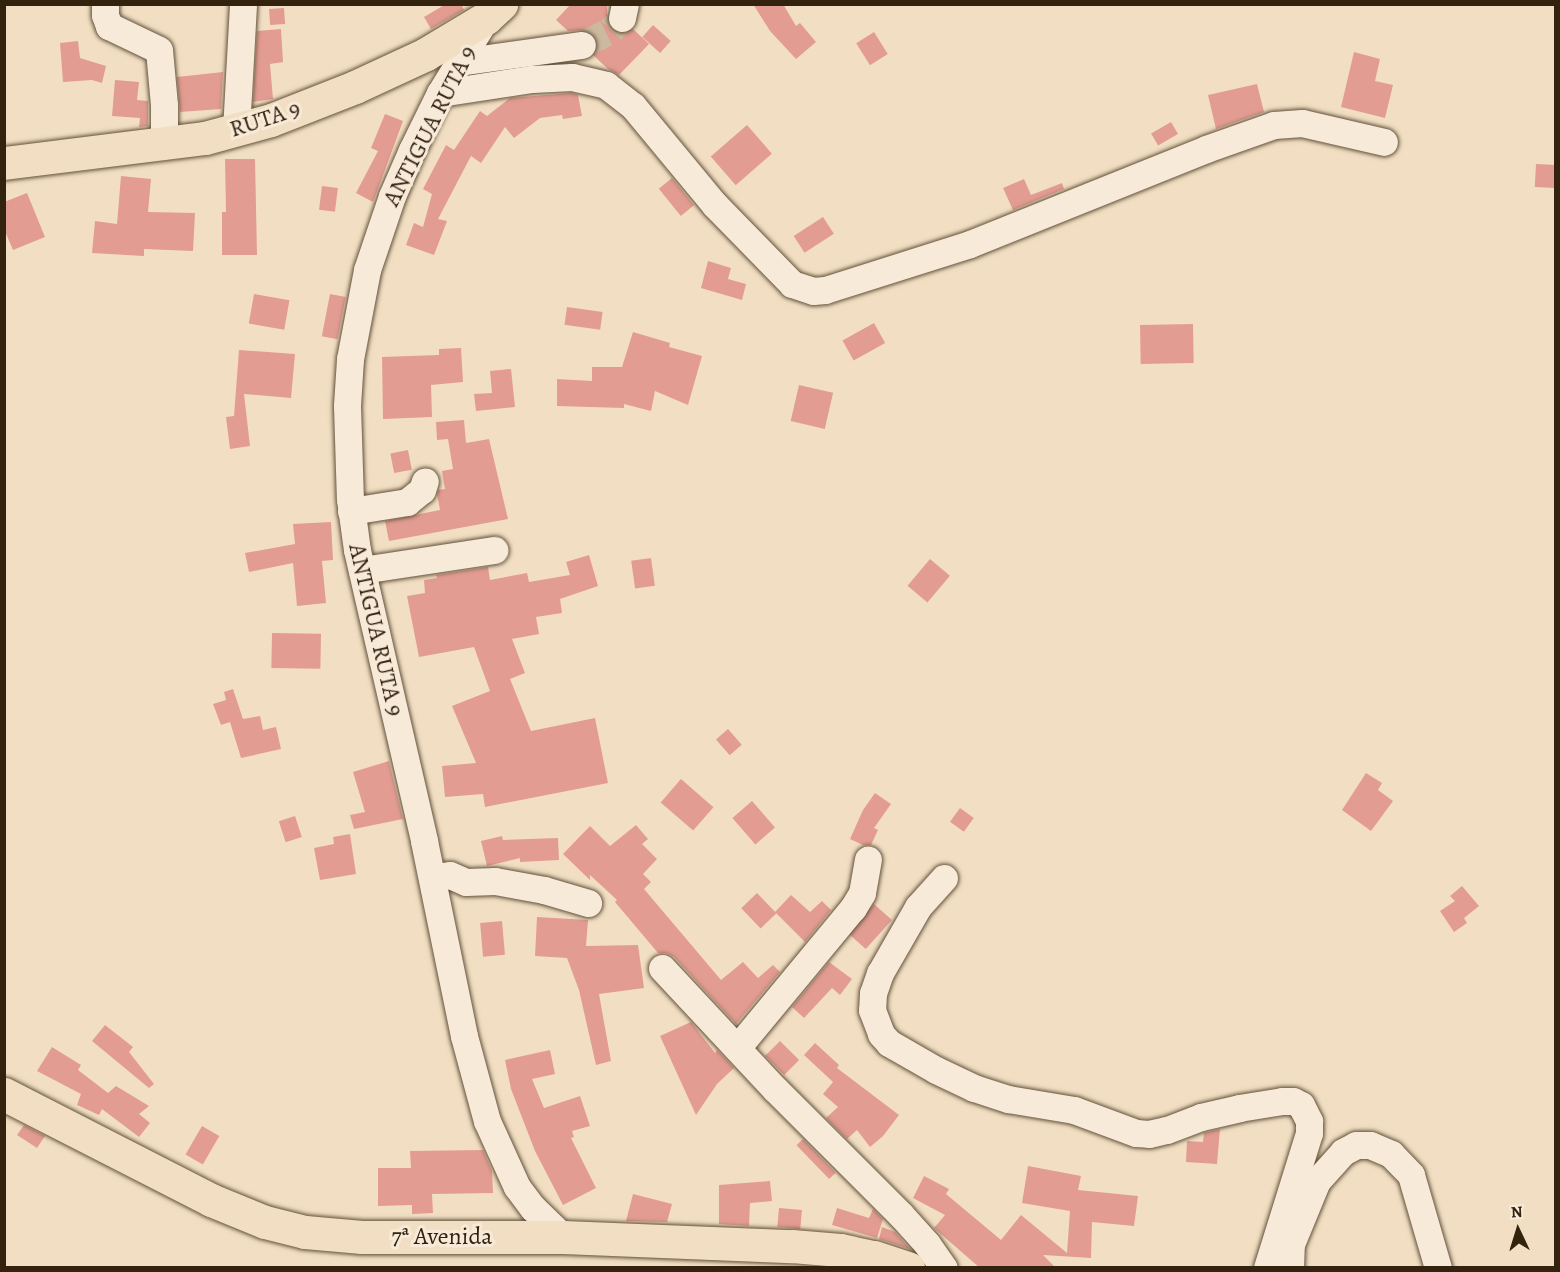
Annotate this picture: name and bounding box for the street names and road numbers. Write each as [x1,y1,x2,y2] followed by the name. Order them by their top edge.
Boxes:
[377,41,483,211] street label: ANTIGUA RUTA 9
[226,94,304,144] street label: RUTA 9
[342,541,410,719] street label: ANTIGUA RUTA 9
[391,1223,493,1251] street label: 7ª Avenida

